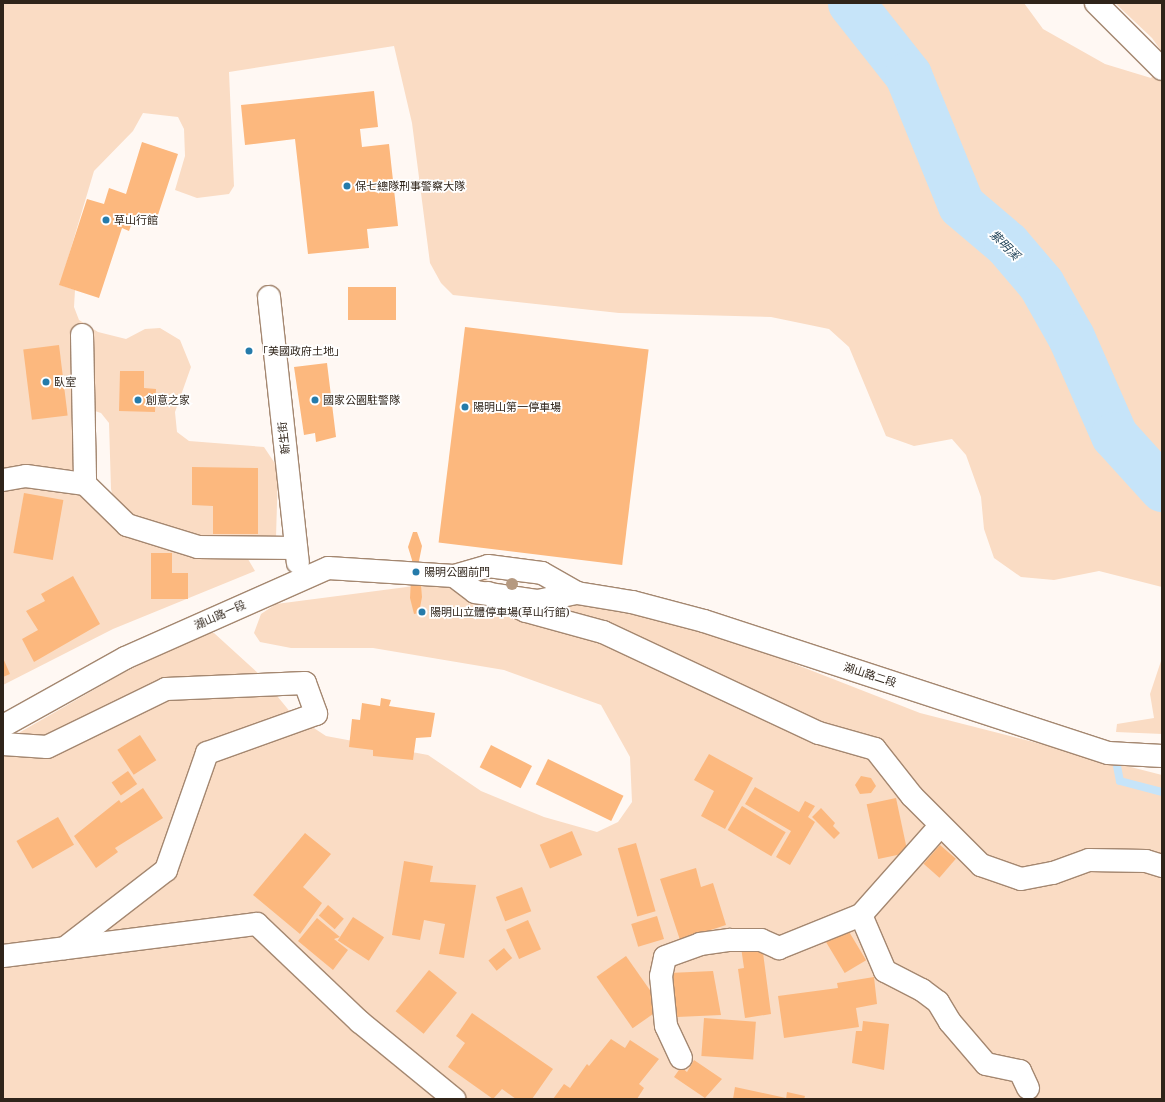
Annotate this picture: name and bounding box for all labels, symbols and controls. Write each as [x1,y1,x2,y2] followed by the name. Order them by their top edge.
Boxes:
[355,179,465,193] place label: 保七總隊刑事警察大隊
[342,181,352,191] marker: 保七總隊刑事警察大隊
[114,213,158,227] place label: 草山行館
[101,215,111,225] marker: 草山行館
[987,227,1023,263] water label: 紫明溪
[257,344,345,358] place label: 「美國政府土地」
[244,346,254,356] marker: 「美國政府土地」
[54,375,76,389] place label: 臥室
[41,377,51,387] marker: 臥室
[146,393,190,407] place label: 創意之家
[323,393,400,407] place label: 國家公園駐警隊
[133,395,143,405] marker: 創意之家
[310,395,320,405] marker: 國家公園駐警隊
[473,400,561,414] place label: 陽明山第一停車場
[460,402,470,412] marker: 陽明山第一停車場
[276,421,292,455] street label: 新生街
[424,565,490,579] place label: 陽明公園前門
[411,567,421,577] marker: 陽明公園前門
[192,598,248,632] street label: 湖山路一段
[430,605,570,619] place label: 陽明山立體停車場(草山行館)
[417,607,427,617] marker: 陽明山立體停車場(草山行館)
[842,660,898,690] street label: 湖山路二段

